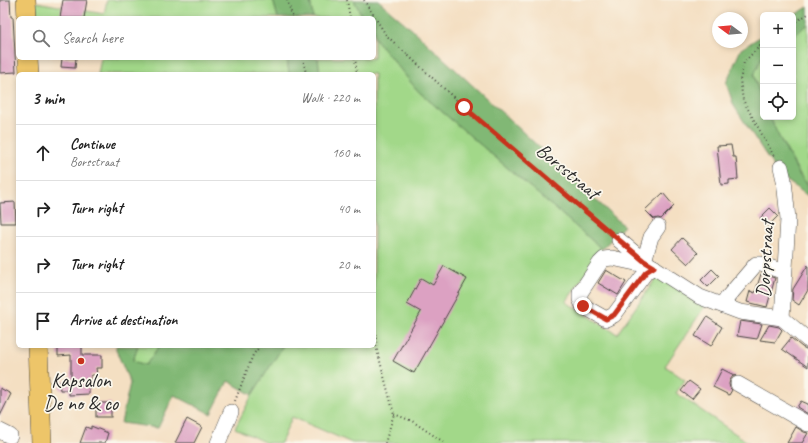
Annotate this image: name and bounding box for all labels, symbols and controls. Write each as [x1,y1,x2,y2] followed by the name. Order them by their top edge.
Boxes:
[712,12,748,48] north arrow
[760,12,796,120] map controls
[760,12,796,48] button: +
[16,16,376,60] search box
[30,27,52,49] icon: search
[62,29,123,48] text: Search here
[760,48,796,84] button: −
[760,84,796,120] button: locate
[32,88,65,109] text: 3 min
[301,90,360,106] text: Walk · 220 m
[455,98,473,116] route start
[70,135,115,154] text: Continue
[531,137,607,207] street label: Borsstraat
[32,142,54,164] icon: ahead
[332,145,360,161] text: 160 m
[70,154,119,170] text: Borsstraat
[32,198,54,220] icon: right
[70,199,123,218] text: Turn right
[338,201,360,217] text: 40 m
[751,216,780,298] street label: Dorpstraat
[32,254,54,276] icon: right
[70,255,123,274] text: Turn right
[338,257,360,273] text: 20 m
[574,297,592,315] route end
[32,310,54,332] icon: arrive
[70,311,177,330] text: Arrive at destination
[76,356,86,366] marker: Kapsalon De no & co
[44,368,119,416] place label: Kapsalon De no & co

